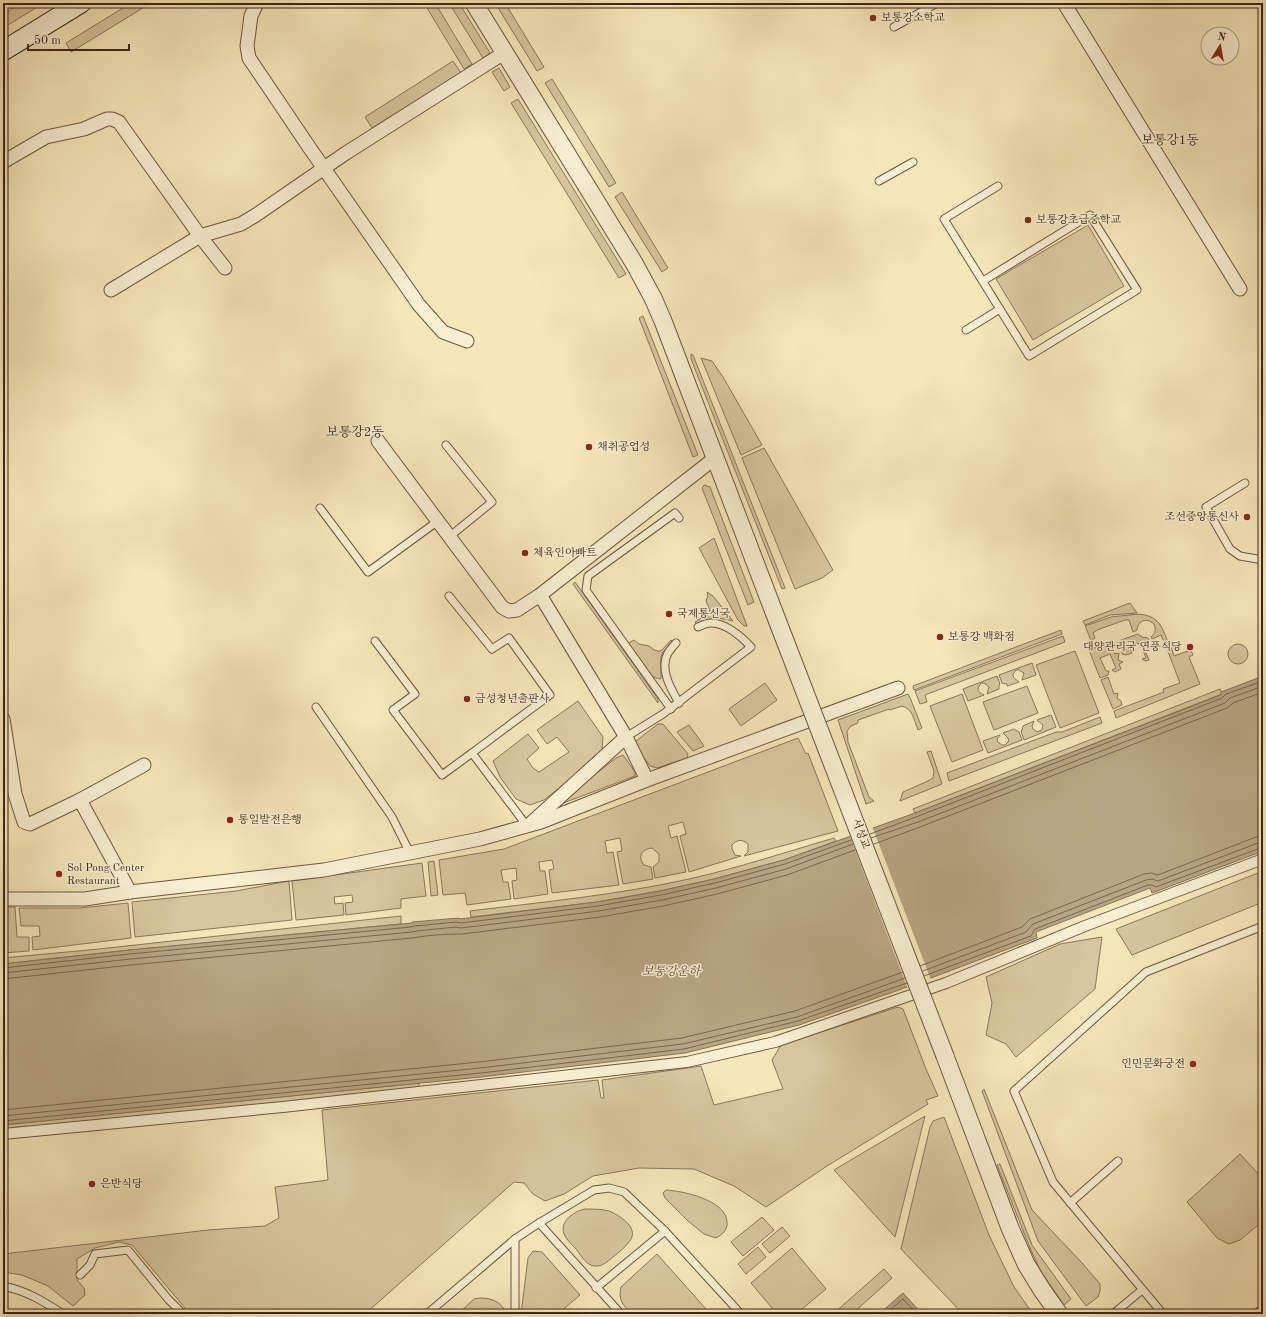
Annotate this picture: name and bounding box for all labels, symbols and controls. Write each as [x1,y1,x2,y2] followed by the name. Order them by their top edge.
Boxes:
[881,12,945,24] place label: 보통강소학교
[868,13,878,23] marker: 보통강소학교
[28,26,129,52] scale bar
[1200,26,1240,66] north arrow
[1216,31,1227,44] text: N
[34,34,61,47] text: 50 m
[1141,133,1199,147] district label: 보통강1동
[1036,214,1121,226] place label: 보통강초급중학교
[1023,215,1033,225] marker: 보통강초급중학교
[326,425,384,439] district label: 보통강2동
[597,441,650,453] place label: 채취공업성
[584,442,594,452] marker: 채취공업성
[1165,511,1239,523] place label: 조선중앙통신사
[1242,512,1252,522] marker: 조선중앙통신사
[533,547,597,559] place label: 체육인아빠트
[520,548,530,558] marker: 체육인아빠트
[677,608,731,620] place label: 국제통신국
[664,609,674,619] marker: 국제통신국
[948,631,1015,643] place label: 보통강 백화점
[935,632,945,642] marker: 보통강 백화점
[1083,641,1182,653] place label: 대양관리국 연풍식당
[1185,642,1195,652] marker: 대양관리국 연풍식당
[475,692,550,705] place label: 금성청년출판사
[462,694,472,704] marker: 금성청년출판사
[238,813,302,826] place label: 통일발전은행
[225,815,235,825] marker: 통일발전은행
[849,817,872,851] street label: 서성교
[67,863,145,887] place label: Sol Pong Center Restaurant
[54,869,64,879] marker: Sol Pong Center Restaurant
[642,964,701,978] water label: 보통강운하
[1121,1058,1185,1070] place label: 인민문화궁전
[1188,1059,1198,1069] marker: 인민문화궁전
[100,1178,143,1190] place label: 은반식당
[87,1179,97,1189] marker: 은반식당

